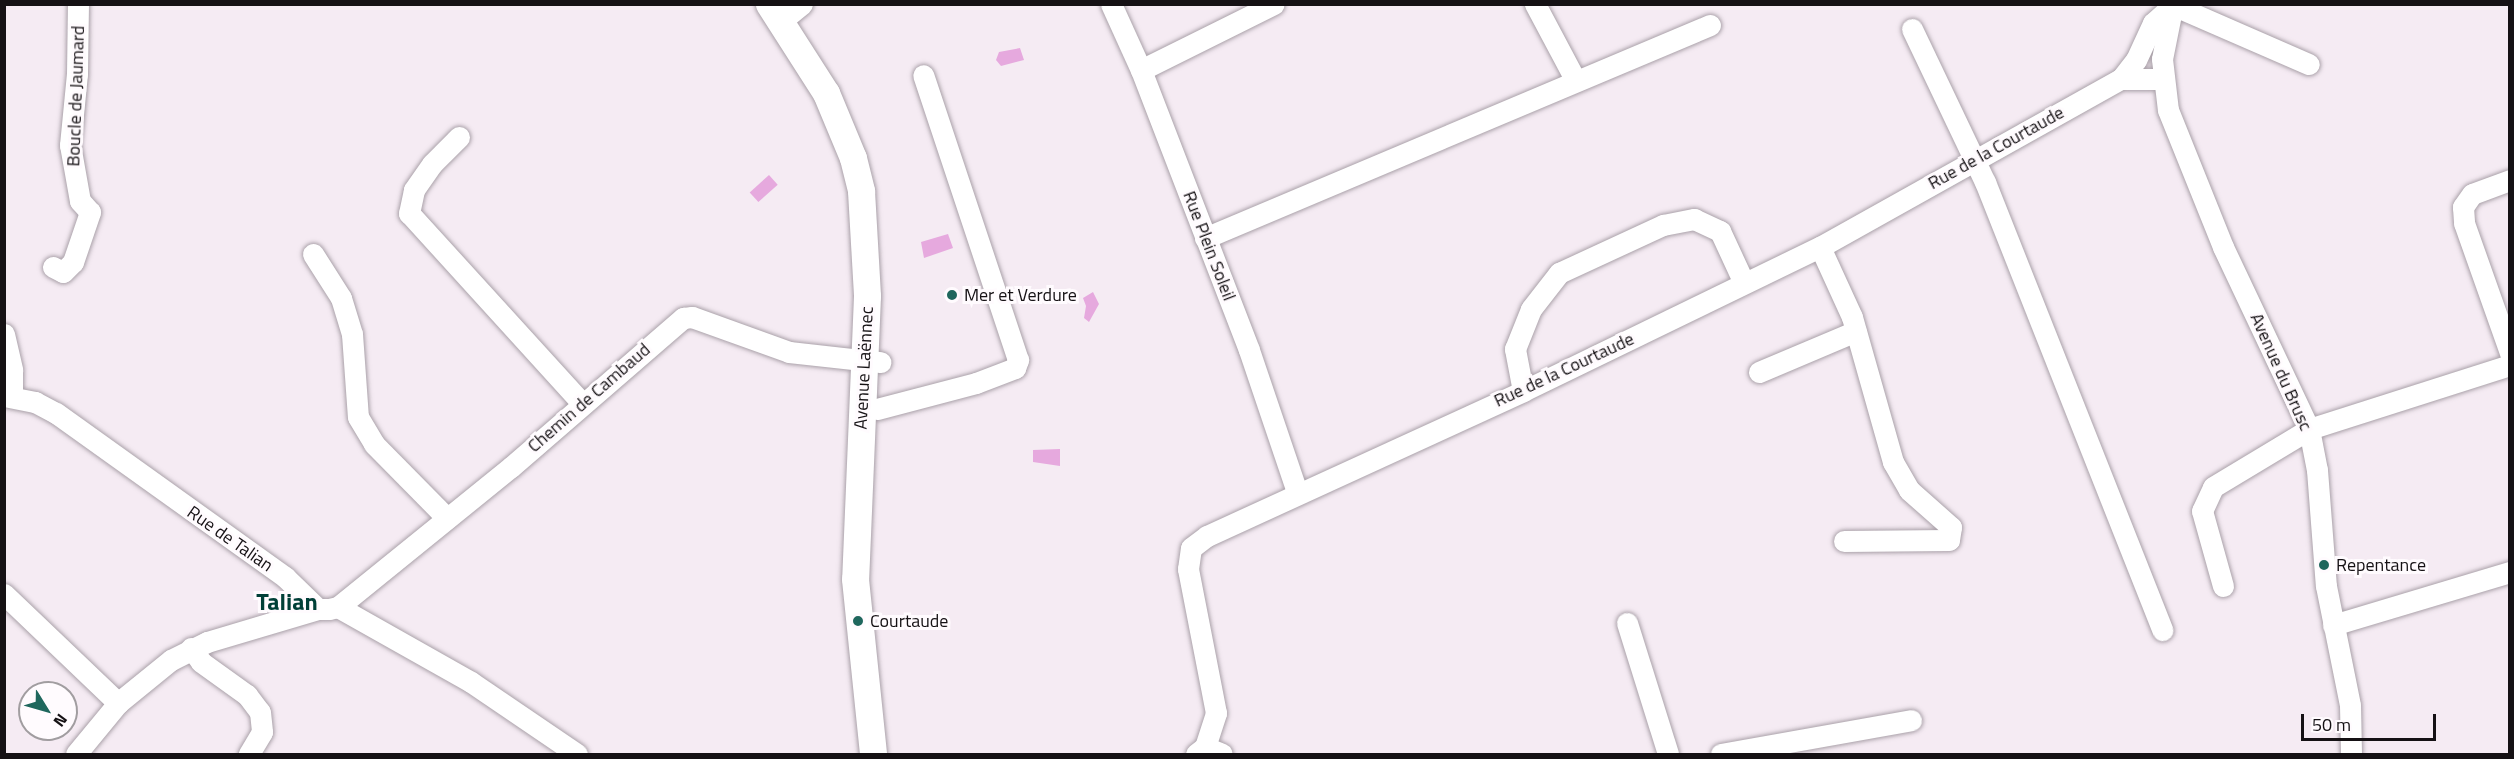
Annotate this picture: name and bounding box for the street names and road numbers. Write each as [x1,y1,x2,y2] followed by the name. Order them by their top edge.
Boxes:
[63,25,89,167] street label: Boucle de Jaumard
[1924,102,2068,194] street label: Rue de la Courtaude
[1178,188,1240,304] street label: Rue Plein Soleil
[850,306,878,430] street label: Avenue Laënnec
[2245,310,2317,434] street label: Avenue du Brusc
[1491,328,1637,412] street label: Rue de la Courtaude
[523,339,655,457] street label: Chemin de Cambaud
[183,502,277,576] street label: Rue de Talian

